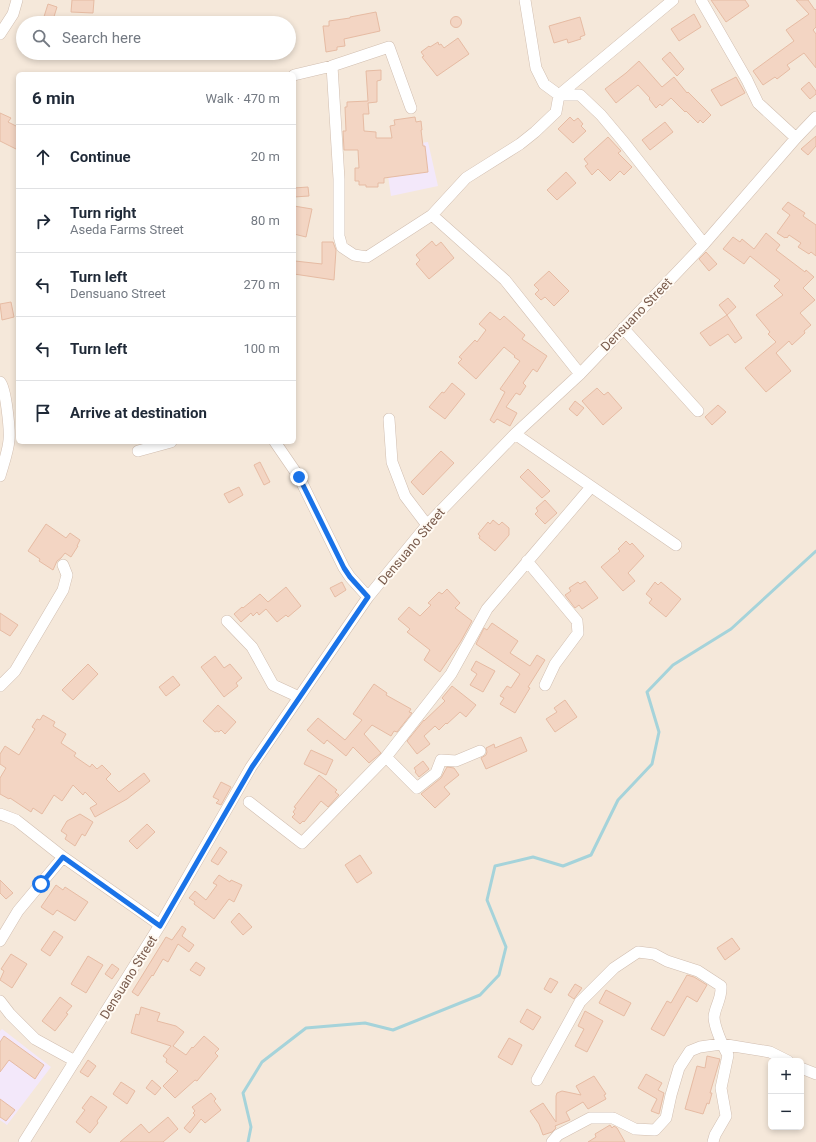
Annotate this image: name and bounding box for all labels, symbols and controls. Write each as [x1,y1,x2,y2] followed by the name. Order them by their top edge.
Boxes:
[16,16,296,60] search box
[30,27,52,49] icon: search
[62,29,141,47] text: Search here
[32,88,75,108] text: 6 min
[205,91,280,106] text: Walk · 470 m
[32,146,54,168] icon: ahead
[70,148,131,166] text: Continue
[251,149,280,164] text: 20 m
[70,204,136,222] text: Turn right
[32,210,54,232] icon: right
[251,213,280,228] text: 80 m
[70,222,184,237] text: Aseda Farms Street
[70,268,127,286] text: Turn left
[32,274,54,296] icon: left
[598,275,675,354] street label: Densuano Street
[243,277,280,292] text: 270 m
[70,286,166,301] text: Densuano Street
[32,338,54,360] icon: left
[70,340,127,358] text: Turn left
[243,341,280,356] text: 100 m
[32,402,54,424] icon: arrive
[70,404,207,422] text: Arrive at destination
[290,468,308,486] route end
[375,505,448,588] street label: Densuano Street
[32,875,50,893] route start
[97,933,160,1022] street label: Densuano Street
[768,1058,804,1130] map controls
[768,1058,804,1094] button: +
[768,1094,804,1130] button: −

